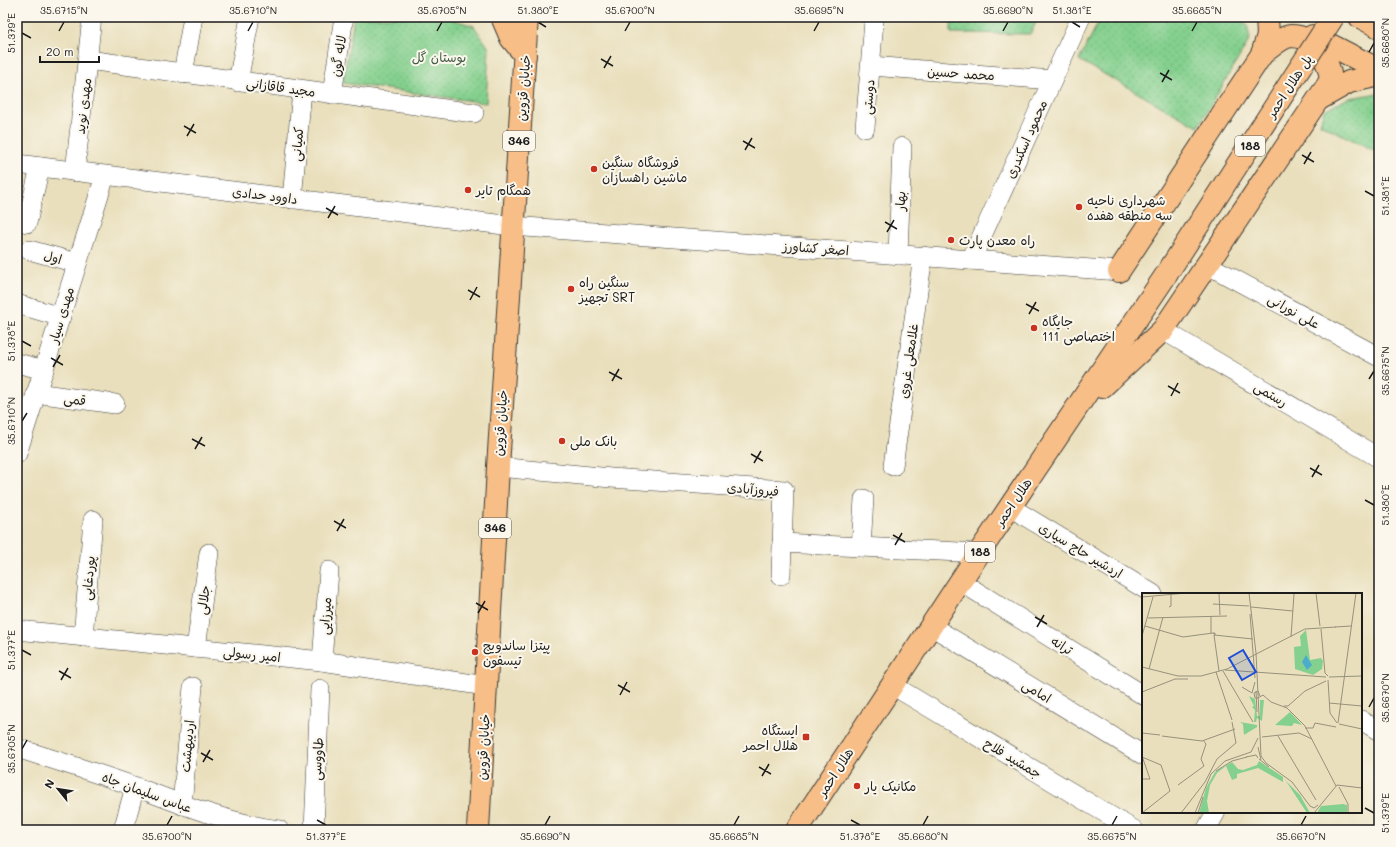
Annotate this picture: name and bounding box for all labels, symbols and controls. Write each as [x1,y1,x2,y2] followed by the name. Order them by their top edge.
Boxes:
[40,3,88,17] text: 35.6715°N
[229,3,277,17] text: 35.6710°N
[417,3,467,17] text: 35.6705°N
[518,3,559,17] text: 51.380°E
[605,3,655,17] text: 35.6700°N
[794,3,844,17] text: 35.6695°N
[983,3,1033,17] text: 35.6690°N
[1052,3,1092,17] text: 51.381°E
[1172,3,1222,17] text: 35.6685°N
[4,13,18,53] text: 51.379°E
[1378,18,1392,68] text: 35.6680°N
[326,34,350,78] street label: لاله گون
[40,38,99,64] scale bar
[46,43,74,59] text: 20 m
[412,48,466,66] park label: بوستان گل
[1261,51,1316,122] street label: پل هلال احمر
[512,54,534,122] street label: خیابان قزوین
[927,62,995,84] street label: محمد حسین
[245,73,317,102] street label: مجید قاقازانی
[71,77,95,135] street label: مهدی نوید
[857,79,880,116] street label: دوستی
[1001,97,1051,181] street label: محمود اسکندری
[287,126,309,162] street label: کمیانی
[503,131,535,151] road number: 346
[1235,136,1265,156] road number: 188
[602,153,687,186] place label: فروشگاه سنگین ماشین راهسازان
[589,164,599,174] marker: فروشگاه سنگین ماشین راهسازان
[1378,176,1392,216] text: 51.381°E
[475,181,531,201] place label: همگام تایر
[231,182,299,208] street label: داوود حدادی
[463,185,473,195] marker: همگام تایر
[891,191,909,212] street label: بهار
[1087,191,1172,223] place label: شهرداری ناحیه سه منطقه هفده
[1074,202,1084,212] marker: شهرداری ناحیه سه منطقه هفده
[959,231,1035,249] place label: راه معدن پارت
[946,235,956,245] marker: راه معدن پارت
[781,237,850,259] street label: اصغر کشاورز
[42,246,64,268] street label: اول
[578,273,635,306] place label: سنگین راه تجهیز SRT
[566,284,576,294] marker: سنگین راه تجهیز SRT
[44,285,78,346] street label: مهدی سیار
[1264,289,1323,334] street label: علی نورانی
[1042,312,1115,346] place label: جایگاه اختصاصی 111
[4,321,18,361] text: 51.378°E
[894,322,923,400] street label: غلامعلی غروی
[1029,323,1039,333] marker: جایگاه اختصاصی 111
[1378,346,1392,396] text: 35.6675°N
[1250,377,1291,412] street label: رستمی
[62,389,87,410] street label: قمی
[489,389,511,457] street label: خیابان قزوین
[4,397,18,445] text: 35.6710°N
[570,432,617,451] place label: بانک ملی
[557,436,567,446] marker: بانک ملی
[990,474,1035,530] street label: هلال احمر
[726,478,780,500] street label: فیروزآبادی
[1378,484,1392,525] text: 51.380°E
[479,518,511,538] road number: 346
[1035,518,1126,583] street label: اردشیر حاج سیاری
[965,542,995,562] road number: 188
[77,555,100,601] street label: پوردغایی
[192,584,215,616] street label: جلالی
[1142,593,1362,813] inset map
[315,596,336,636] street label: میرزایی
[4,630,18,670] text: 51.377°E
[1048,631,1077,658] street label: ترانه
[483,636,550,669] place label: پیتزا ساندویچ تیسفون
[222,642,282,667] street label: امیر رسولی
[470,647,480,657] marker: پیتزا ساندویچ تیسفون
[1378,673,1392,723] text: 35.6670°N
[1019,675,1055,708] street label: امامی
[472,713,494,781] street label: خیابان قزوین
[176,719,198,773] street label: اردیبهشت
[742,721,798,753] place label: ایستگاه هلال احمر
[4,724,18,774] text: 35.6705°N
[801,732,811,742] marker: ایستگاه هلال احمر
[981,734,1045,783] street label: جمشید فلاح
[307,737,328,781] street label: طاووسی
[812,744,857,800] street label: هلال احمر
[100,767,194,817] street label: عباس سلیمان جاه
[38,769,78,809] north arrow
[40,776,57,791] text: N
[864,777,916,795] place label: مکانیک یار
[852,781,862,791] marker: مکانیک یار
[1378,793,1392,833] text: 51.379°E
[142,829,192,843] text: 35.6700°N
[306,829,346,843] text: 51.377°E
[520,829,570,843] text: 35.6690°N
[709,829,759,843] text: 35.6685°N
[840,829,880,843] text: 51.378°E
[898,829,948,843] text: 35.6680°N
[1087,829,1137,843] text: 35.6675°N
[1276,829,1326,843] text: 35.6670°N

